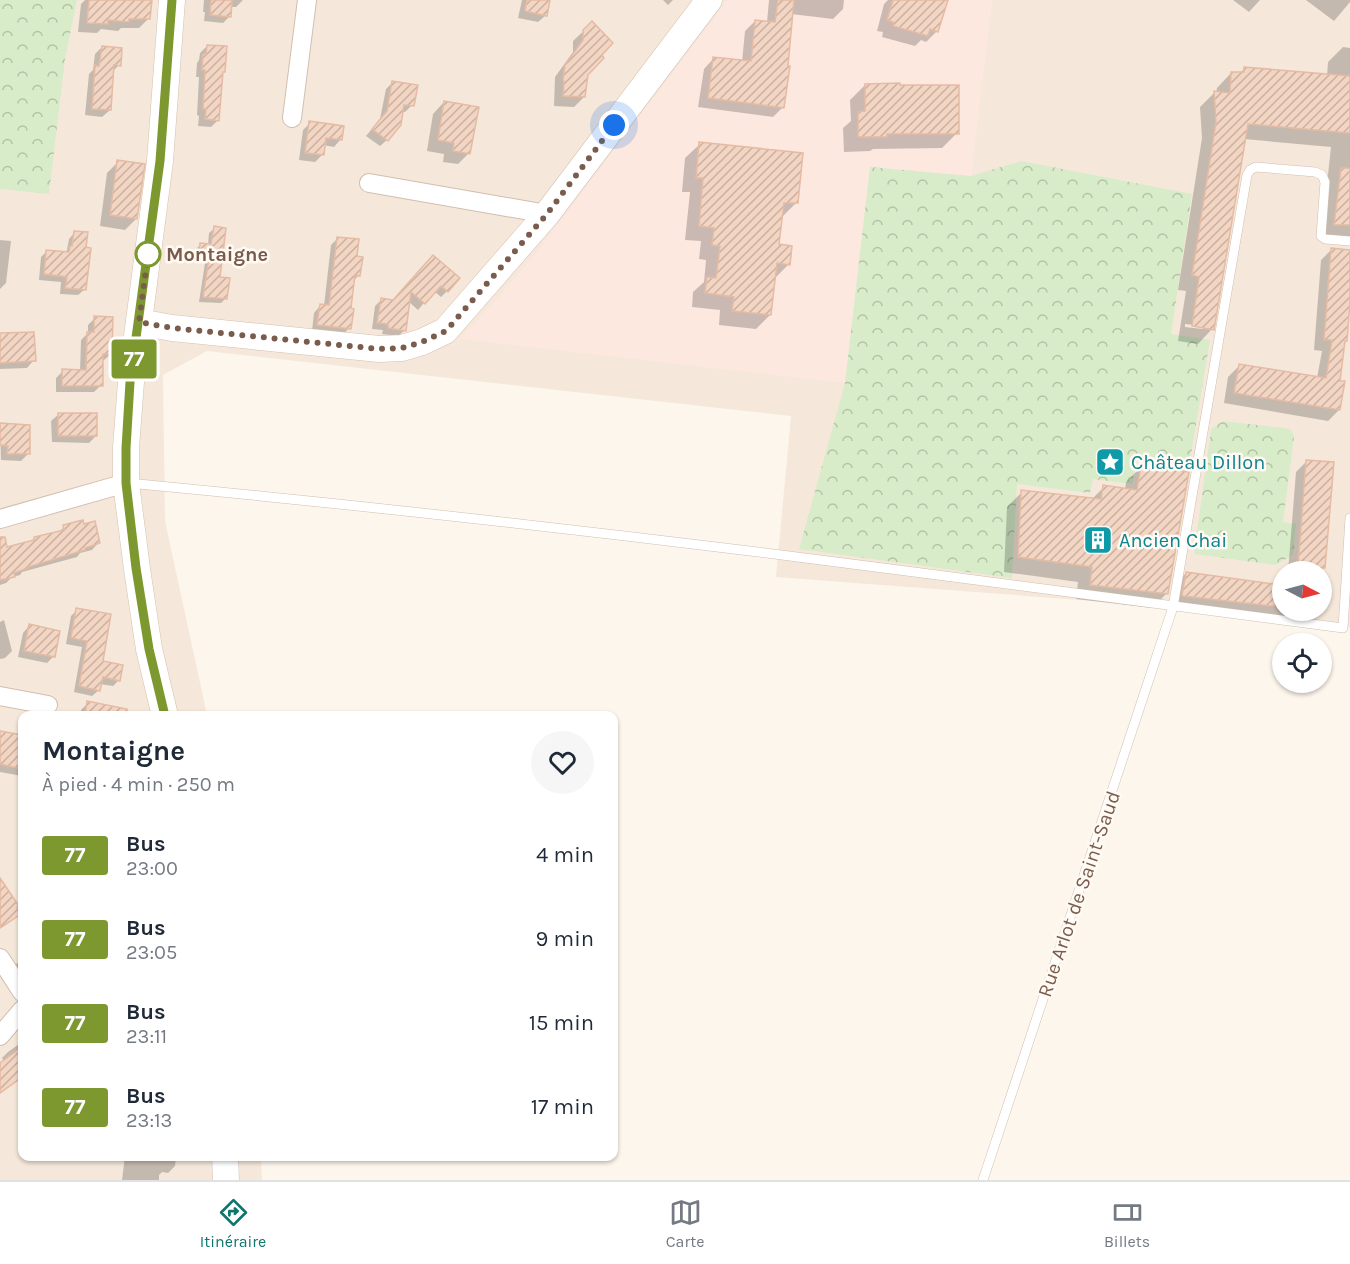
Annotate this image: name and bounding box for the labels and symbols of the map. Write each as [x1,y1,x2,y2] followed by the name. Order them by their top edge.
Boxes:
[599,110,629,140] your location
[135,241,161,267] marker: Montaigne
[166,243,268,266] place label: Montaigne
[107,340,161,378] line badge: 77
[1094,446,1126,478] place icon: Château Dillon
[1131,451,1265,474] place label: Château Dillon
[1082,524,1114,556] building icon: Ancien Chai
[1119,529,1227,552] place label: Ancien Chai
[1272,561,1332,621] north arrow
[1033,788,1125,1000] street label: Rue Arlot de Saint-Saud

